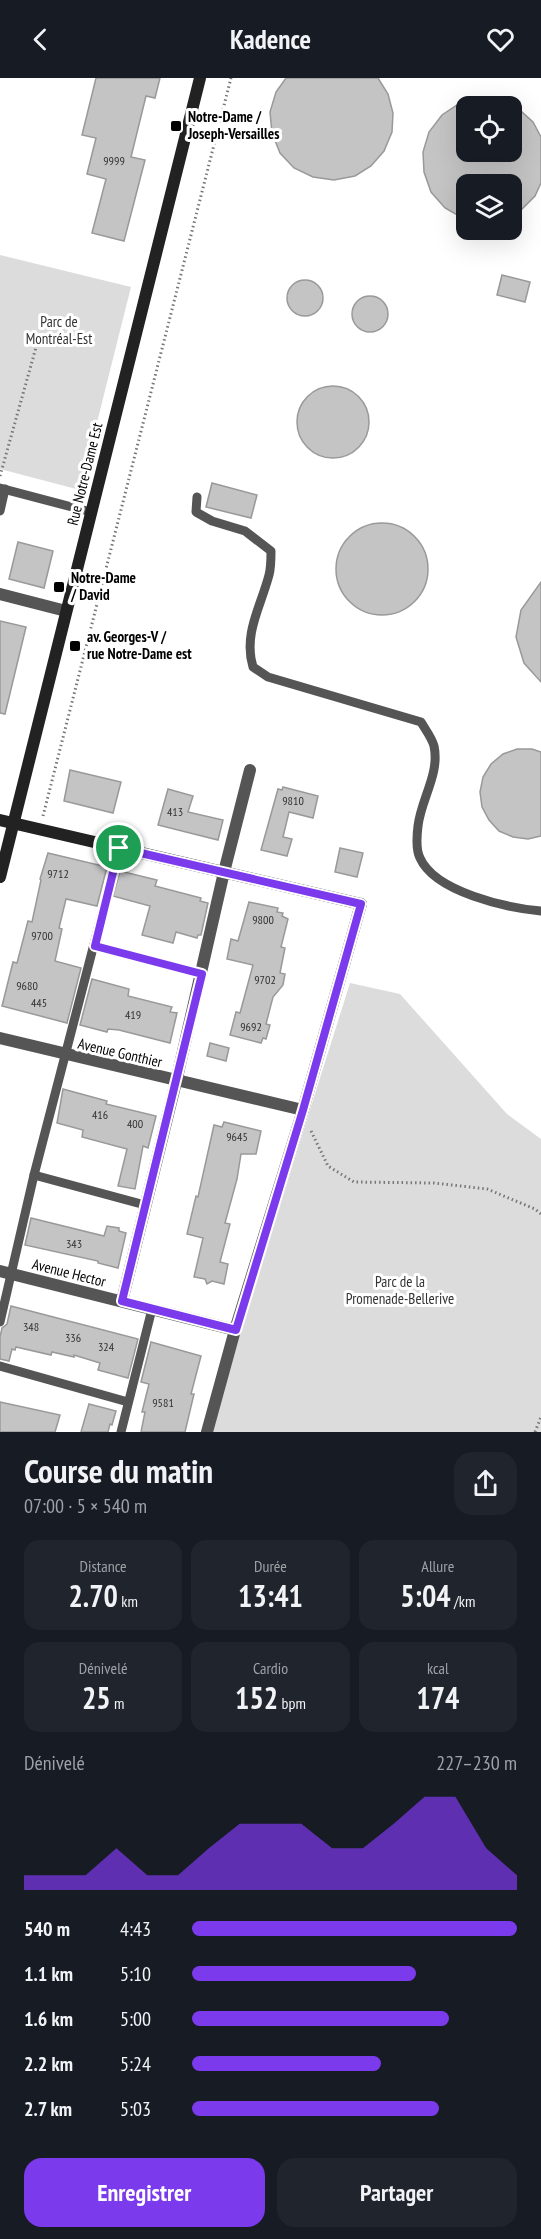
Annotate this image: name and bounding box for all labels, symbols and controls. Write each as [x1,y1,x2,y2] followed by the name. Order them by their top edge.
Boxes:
[230,22,311,56] text: Kadence
[24,23,57,56] icon: back
[484,23,517,56] icon: heart
[456,96,522,240] map controls
[456,96,522,162] button: locate
[187,107,279,143] place label: Notre-Dame / Joseph-Versailles
[169,119,183,133] marker: Notre-Dame / Joseph-Versailles
[103,153,125,168] house number: 9999
[456,174,522,240] button: layers
[26,312,92,348] park label: Parc de Montréal-Est
[63,421,106,527] street label: Rue Notre-Dame Est
[70,568,136,604] place label: Notre-Dame / David
[52,580,66,594] marker: Notre-Dame / David
[87,627,192,663] place label: av. Georges-V / rue Notre-Dame est
[68,639,82,653] marker: av. Georges-V / rue Notre-Dame est
[282,793,304,808] house number: 9810
[167,804,183,819] house number: 413
[93,822,144,873] pin
[102,831,135,864] icon: arrive
[47,866,69,881] house number: 9712
[252,912,274,927] house number: 9800
[31,928,53,943] house number: 9700
[254,972,276,987] house number: 9702
[16,978,38,993] house number: 9680
[31,995,47,1010] house number: 445
[125,1007,141,1022] house number: 419
[240,1019,262,1034] house number: 9692
[76,1034,165,1072] street label: Avenue Gonthier
[92,1107,108,1122] house number: 416
[127,1116,143,1131] house number: 400
[226,1129,248,1144] house number: 9645
[66,1236,82,1251] house number: 343
[30,1254,109,1291] street label: Avenue Hector
[346,1272,454,1308] park label: Parc de la Promenade-Bellerive
[23,1319,39,1334] house number: 348
[65,1330,81,1345] house number: 336
[98,1339,115,1354] house number: 324
[152,1395,174,1410] house number: 9581
[24,1449,213,1492] text: Course du matin
[454,1452,517,1515] button: share
[24,1493,147,1519] text: 07:00 · 5 × 540 m
[80,1556,127,1576] text: Distance
[254,1556,287,1576] text: Durée
[421,1556,454,1576] text: Allure
[68,1576,118,1615] text: 2.70
[238,1576,303,1615] text: 13:41
[400,1576,451,1615] text: 5:04
[118,1591,138,1611] text: km
[451,1591,475,1611] text: /km
[79,1658,127,1678] text: Dénivelé
[253,1658,288,1678] text: Cardio
[427,1658,449,1678] text: kcal
[82,1678,111,1717] text: 25
[235,1678,278,1717] text: 152
[416,1678,459,1717] text: 174
[111,1693,124,1713] text: m
[278,1693,306,1713] text: bpm
[24,1750,85,1776] text: Dénivelé
[436,1750,517,1776] text: 227–230 m
[24,1916,70,1942] text: 540 m
[120,1916,151,1942] text: 4:43
[24,1961,73,1987] text: 1.1 km
[120,1961,151,1987] text: 5:10
[24,2006,73,2032] text: 1.6 km
[120,2006,151,2032] text: 5:00
[24,2051,73,2077] text: 2.2 km
[120,2051,151,2077] text: 5:24
[24,2096,72,2122] text: 2.7 km
[120,2096,151,2122] text: 5:03
[24,2158,265,2227] button: Enregistrer
[277,2158,517,2227] button: Partager

